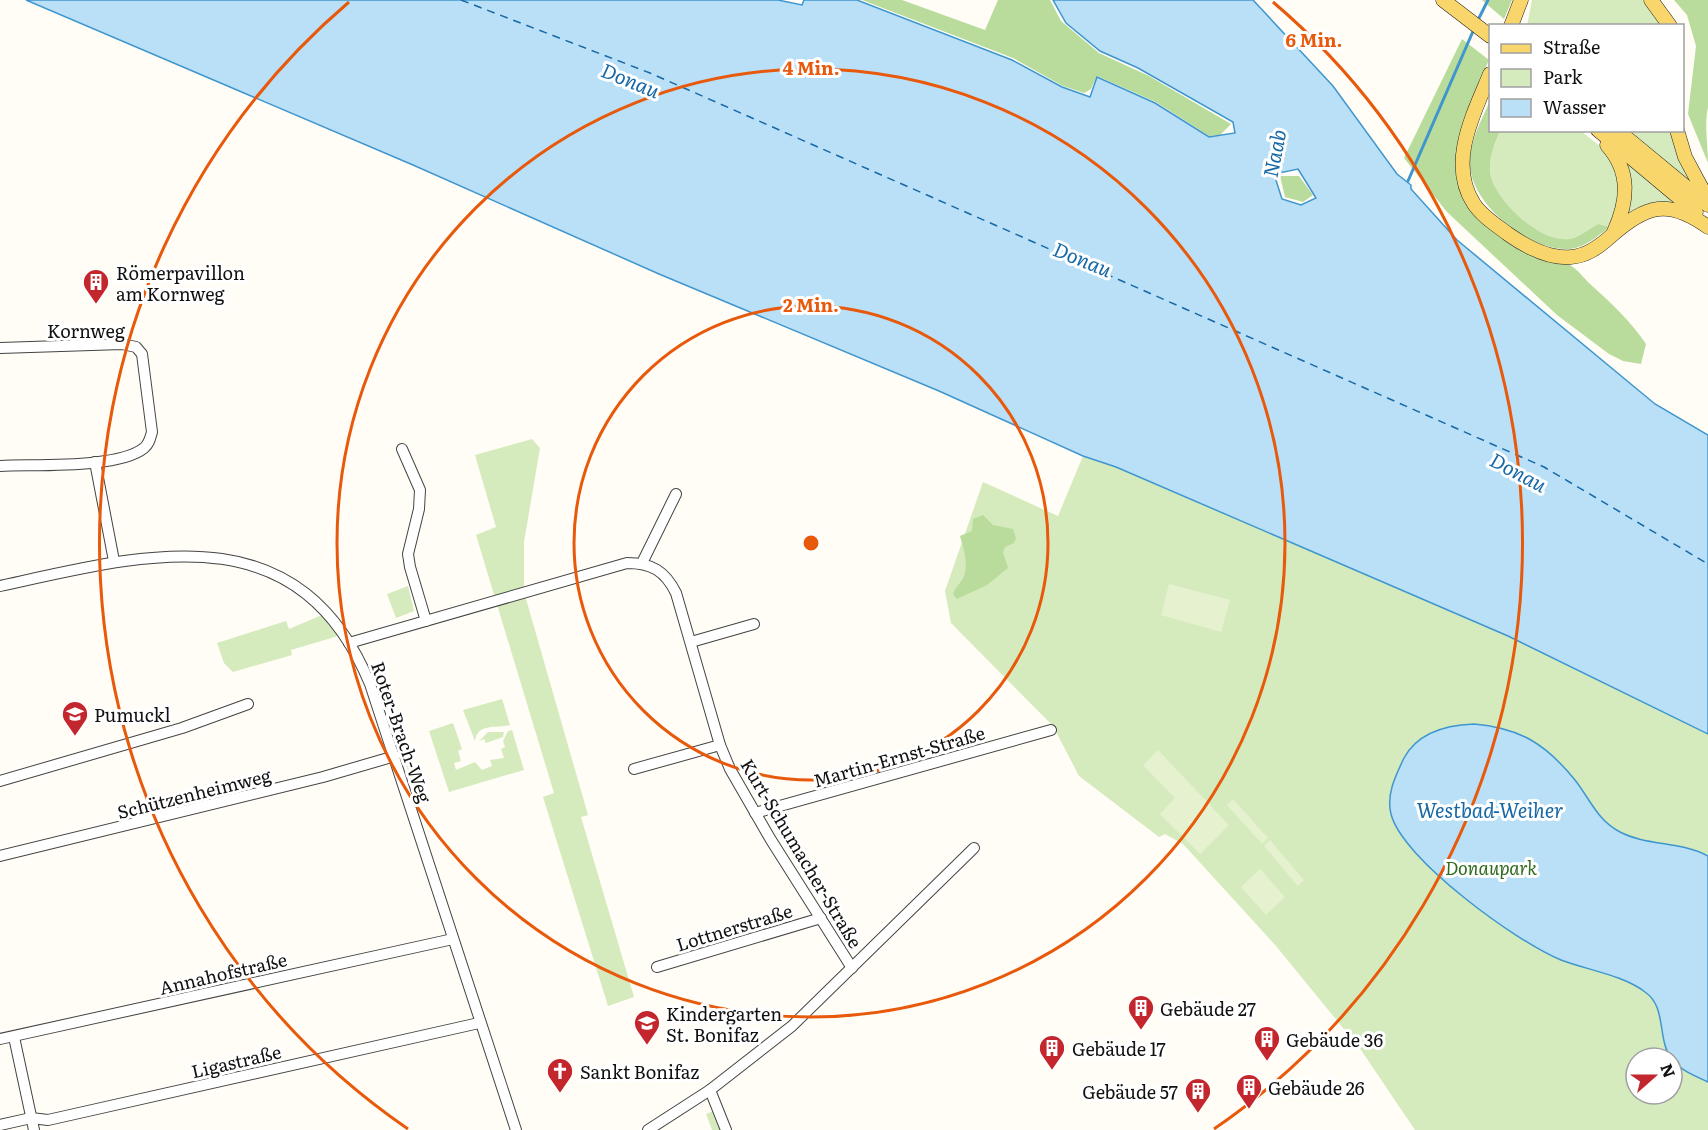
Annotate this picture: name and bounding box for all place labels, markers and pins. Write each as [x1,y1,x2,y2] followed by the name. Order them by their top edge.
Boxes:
[116,259,245,307] place label: Römerpavillon am Kornweg
[81,267,111,305] building icon: Römerpavillon am Kornweg
[801,533,821,553] centre of rings
[60,699,90,737] school or university icon: Pumuckl
[94,701,171,728] place label: Pumuckl
[1126,993,1156,1031] building icon: Gebäude 27
[1160,995,1256,1022] place label: Gebäude 27
[666,1000,782,1048] place label: Kindergarten St. Bonifaz
[632,1008,662,1046] school or university icon: Kindergarten St. Bonifaz
[1252,1024,1282,1062] building icon: Gebäude 36
[1286,1026,1383,1053] place label: Gebäude 36
[1037,1033,1067,1071] building icon: Gebäude 17
[1072,1035,1166,1062] place label: Gebäude 17
[545,1056,575,1094] church icon: Sankt Bonifaz
[580,1058,699,1085] place label: Sankt Bonifaz
[1234,1072,1264,1110] building icon: Gebäude 26
[1268,1074,1365,1101] place label: Gebäude 26
[1183,1076,1213,1114] building icon: Gebäude 57
[1082,1078,1178,1105] place label: Gebäude 57

